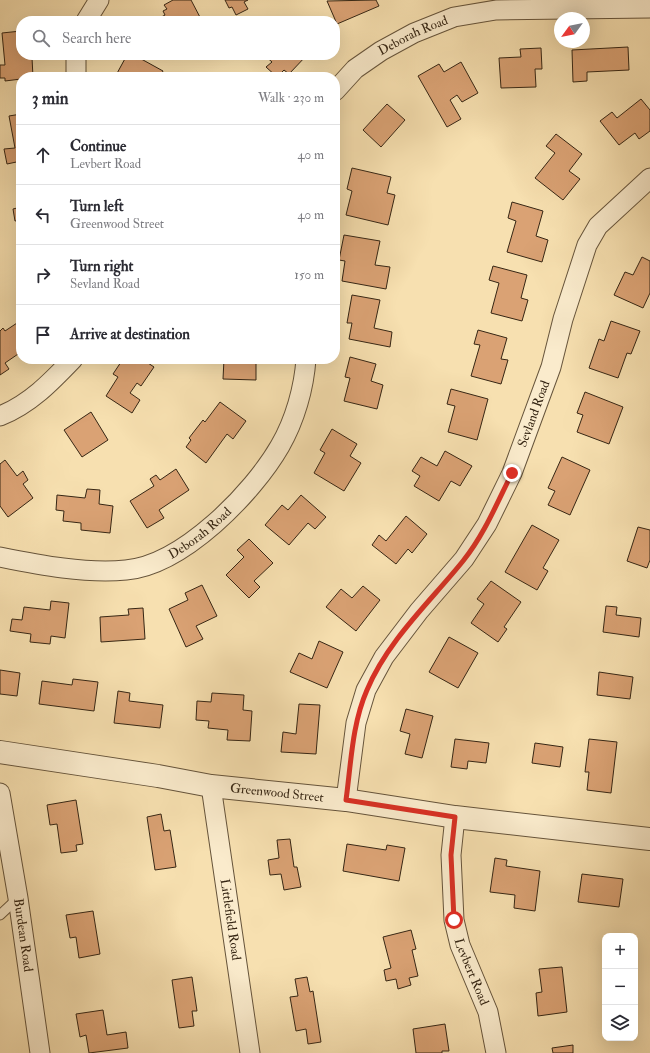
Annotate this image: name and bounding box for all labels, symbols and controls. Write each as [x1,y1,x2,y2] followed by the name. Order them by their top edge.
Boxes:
[375,12,451,59] street label: Deborah Road
[554,12,590,48] north arrow
[16,16,340,60] search box
[30,27,52,49] icon: search
[62,29,131,48] text: Search here
[32,88,69,109] text: 3 min
[258,90,324,106] text: Walk · 230 m
[70,137,126,156] text: Continue
[32,144,54,166] icon: ahead
[298,147,324,163] text: 40 m
[70,156,141,172] text: Levbert Road
[70,197,124,216] text: Turn left
[32,204,54,226] icon: left
[298,207,324,223] text: 40 m
[70,216,164,232] text: Greenwood Street
[70,257,133,276] text: Turn right
[32,264,54,286] icon: right
[294,267,324,283] text: 150 m
[70,276,140,292] text: Sevland Road
[32,324,54,346] icon: arrive
[70,325,190,344] text: Arrive at destination
[514,378,554,449] street label: Sevland Road
[503,464,521,482] route end
[165,504,235,563] street label: Deborah Road
[229,780,325,806] street label: Greenwood Street
[217,878,244,962] street label: Littlefield Road
[10,897,36,973] street label: Burdean Road
[445,911,463,929] route start
[602,933,638,1041] map controls
[602,933,638,969] button: +
[451,937,493,1008] street label: Levbert Road
[602,969,638,1005] button: −
[602,1005,638,1041] button: layers

